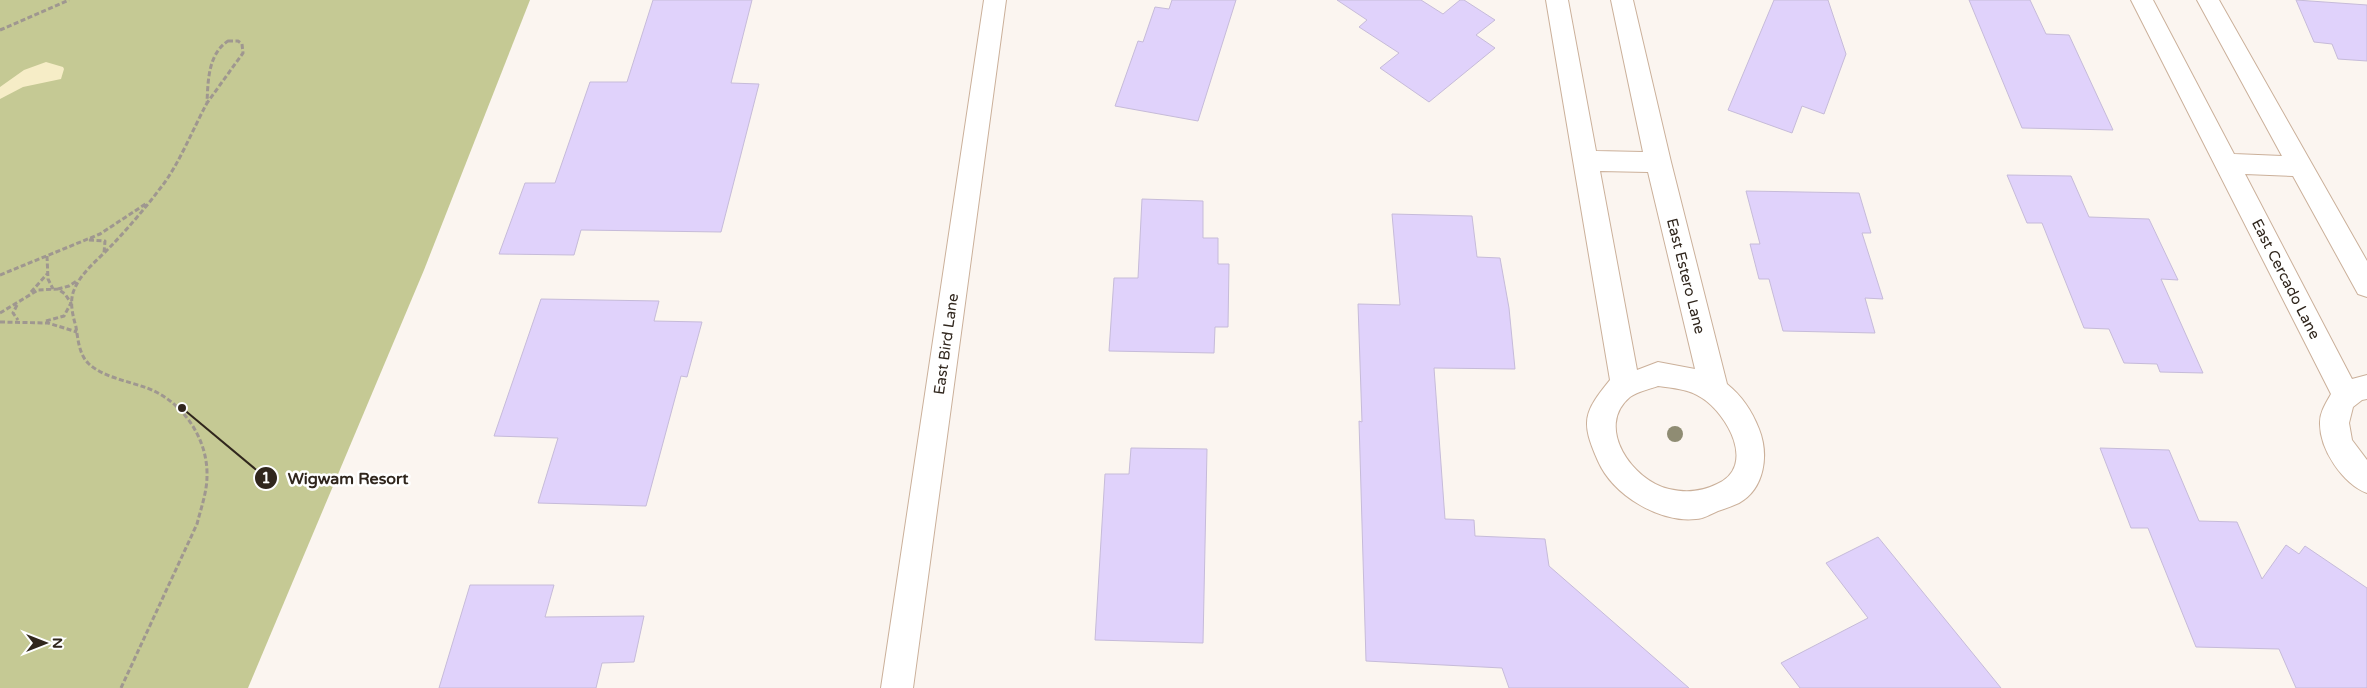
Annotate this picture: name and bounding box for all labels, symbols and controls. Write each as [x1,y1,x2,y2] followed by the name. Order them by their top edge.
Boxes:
[1663,216,1709,336] street label: East Estero Lane
[2248,216,2324,342] street label: East Cercado Lane
[930,292,962,396] street label: East Bird Lane
[253,462,419,493] callout: Wigwam Resort
[261,469,271,487] text: 1
[288,469,409,489] text: Wigwam Resort
[20,618,70,668] north arrow
[49,637,66,649] text: N

